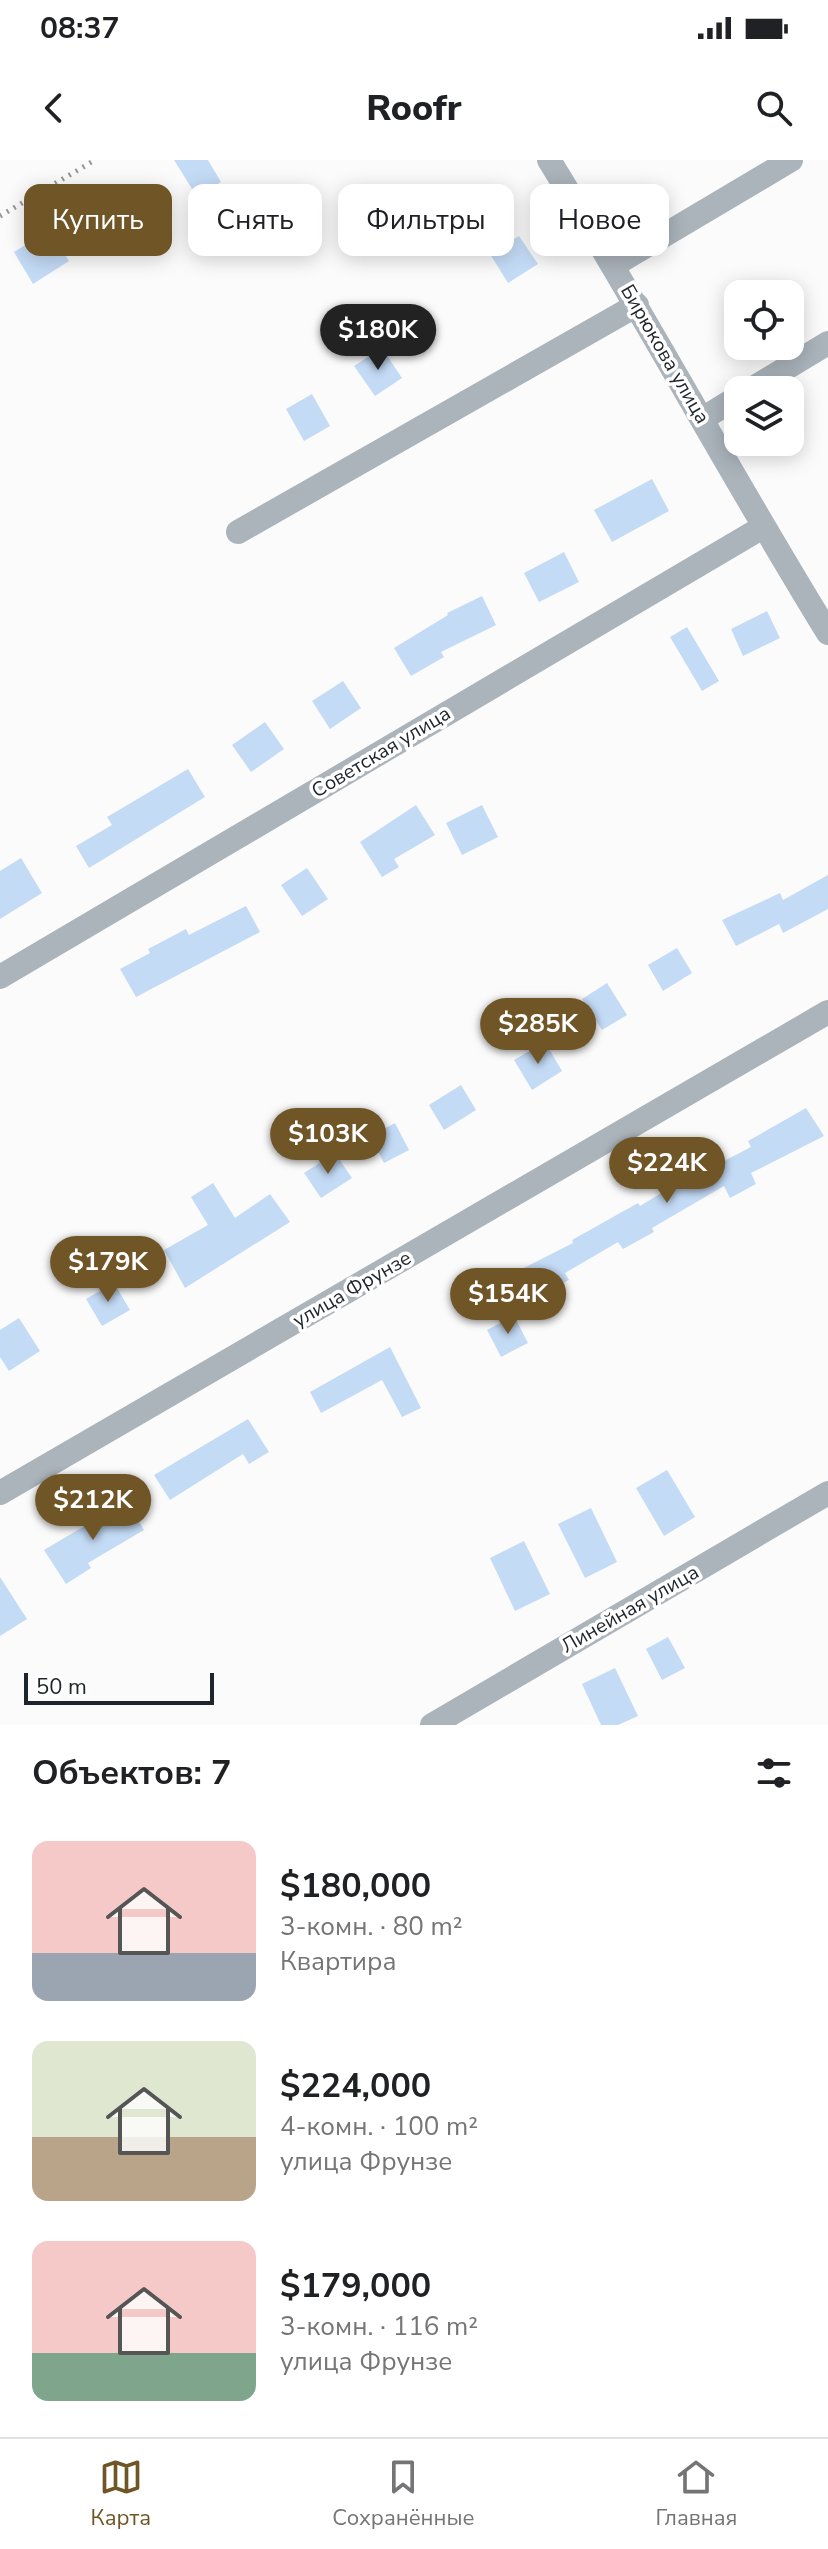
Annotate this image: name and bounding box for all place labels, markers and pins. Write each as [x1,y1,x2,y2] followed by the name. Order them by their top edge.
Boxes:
[322,304,434,372] pin: $180K
[482,998,594,1066] pin: $285K
[272,1108,384,1176] pin: $103K
[611,1137,723,1205] pin: $224K
[52,1236,164,1304] pin: $179K
[452,1268,564,1336] pin: $154K
[37,1474,149,1542] pin: $212K

